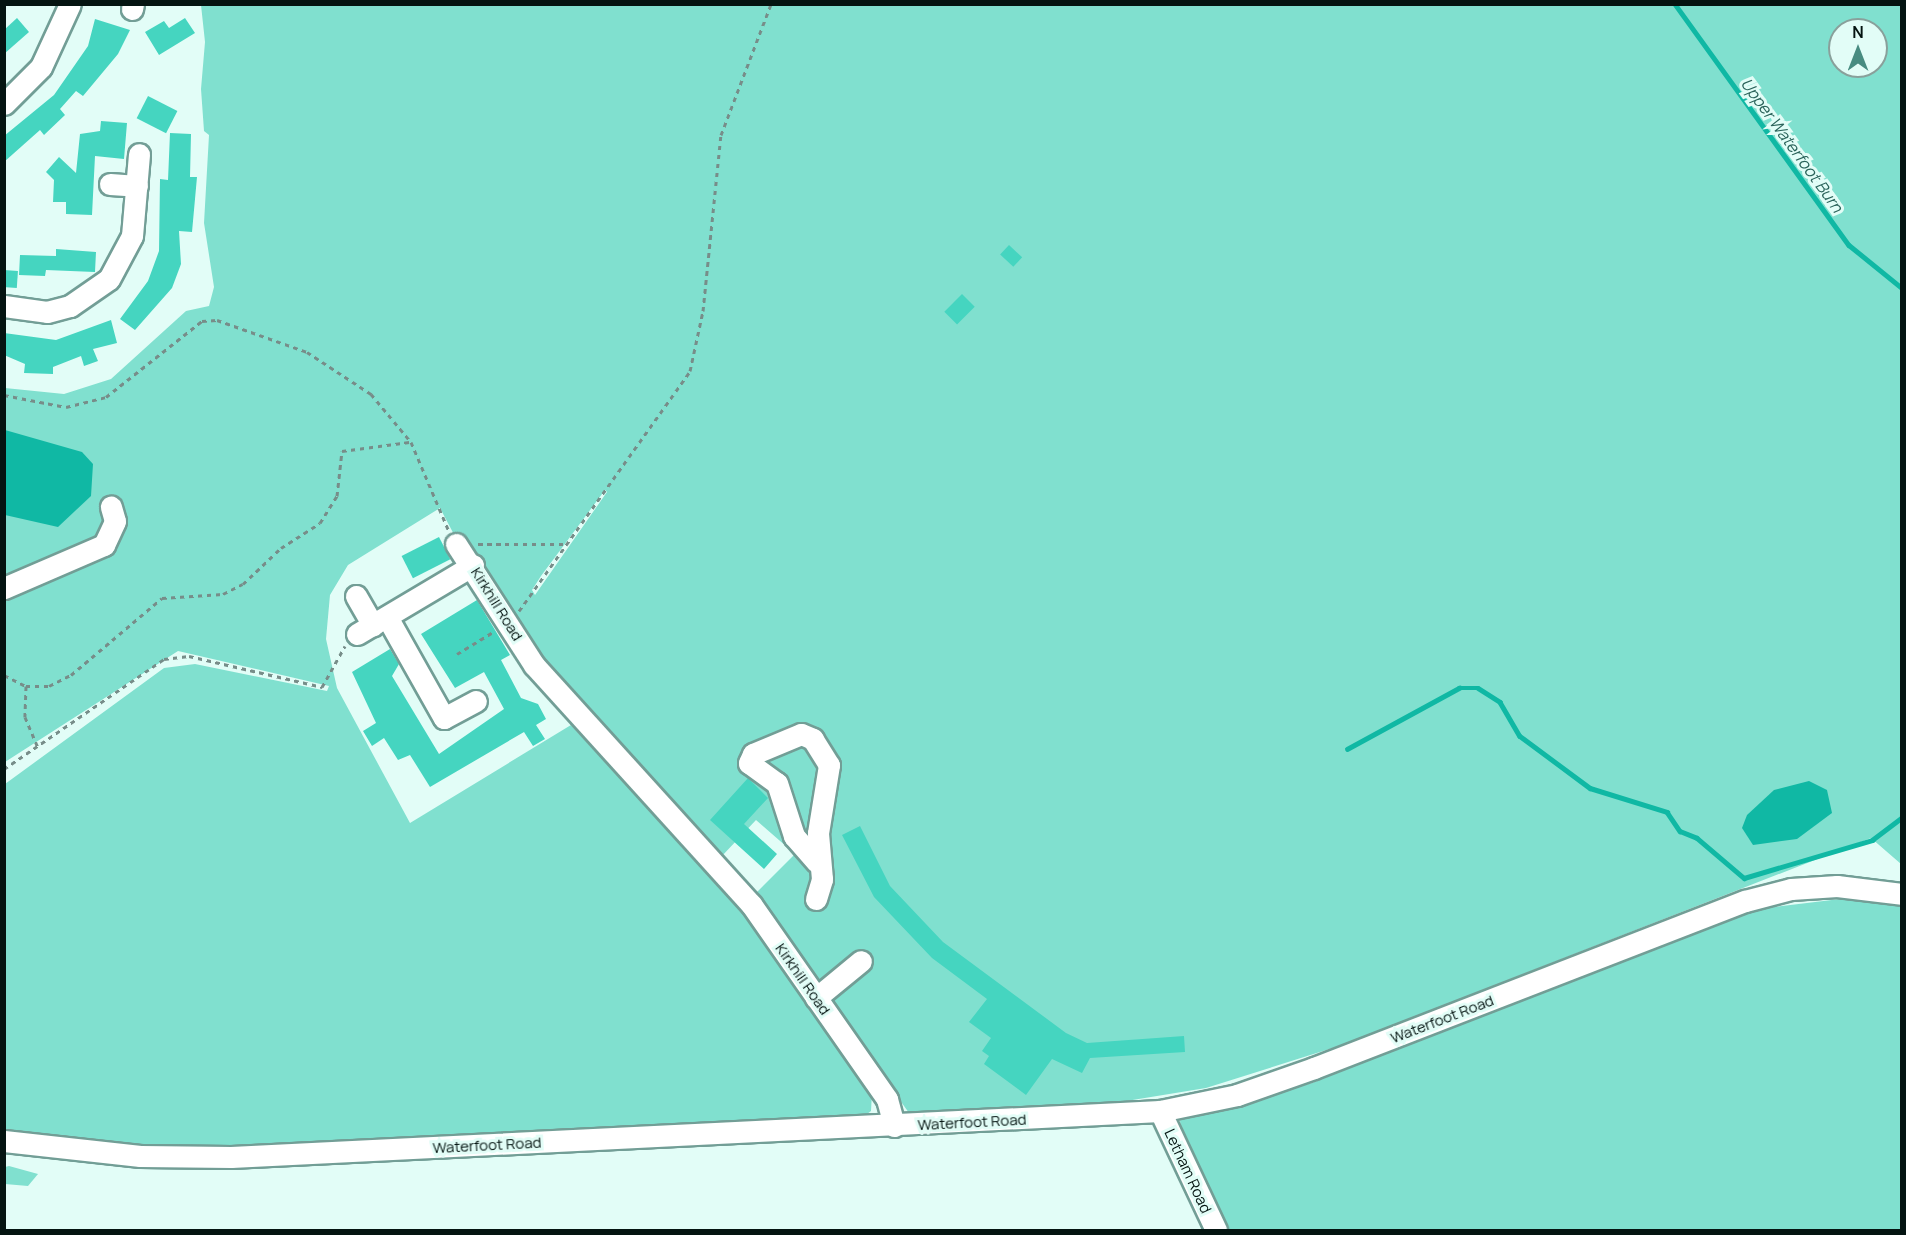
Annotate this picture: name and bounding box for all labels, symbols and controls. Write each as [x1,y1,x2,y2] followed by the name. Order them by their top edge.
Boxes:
[1828,18,1888,78] north arrow
[1852,21,1864,43] text: N
[1737,74,1847,216] water label: Upper Waterfoot Burn
[467,564,527,644] street label: Kirkhill Road
[772,940,834,1018] street label: Kirkhill Road
[1388,991,1496,1047] street label: Waterfoot Road
[917,1110,1027,1134] street label: Waterfoot Road
[1161,1126,1215,1216] street label: Letham Road
[432,1133,542,1157] street label: Waterfoot Road

